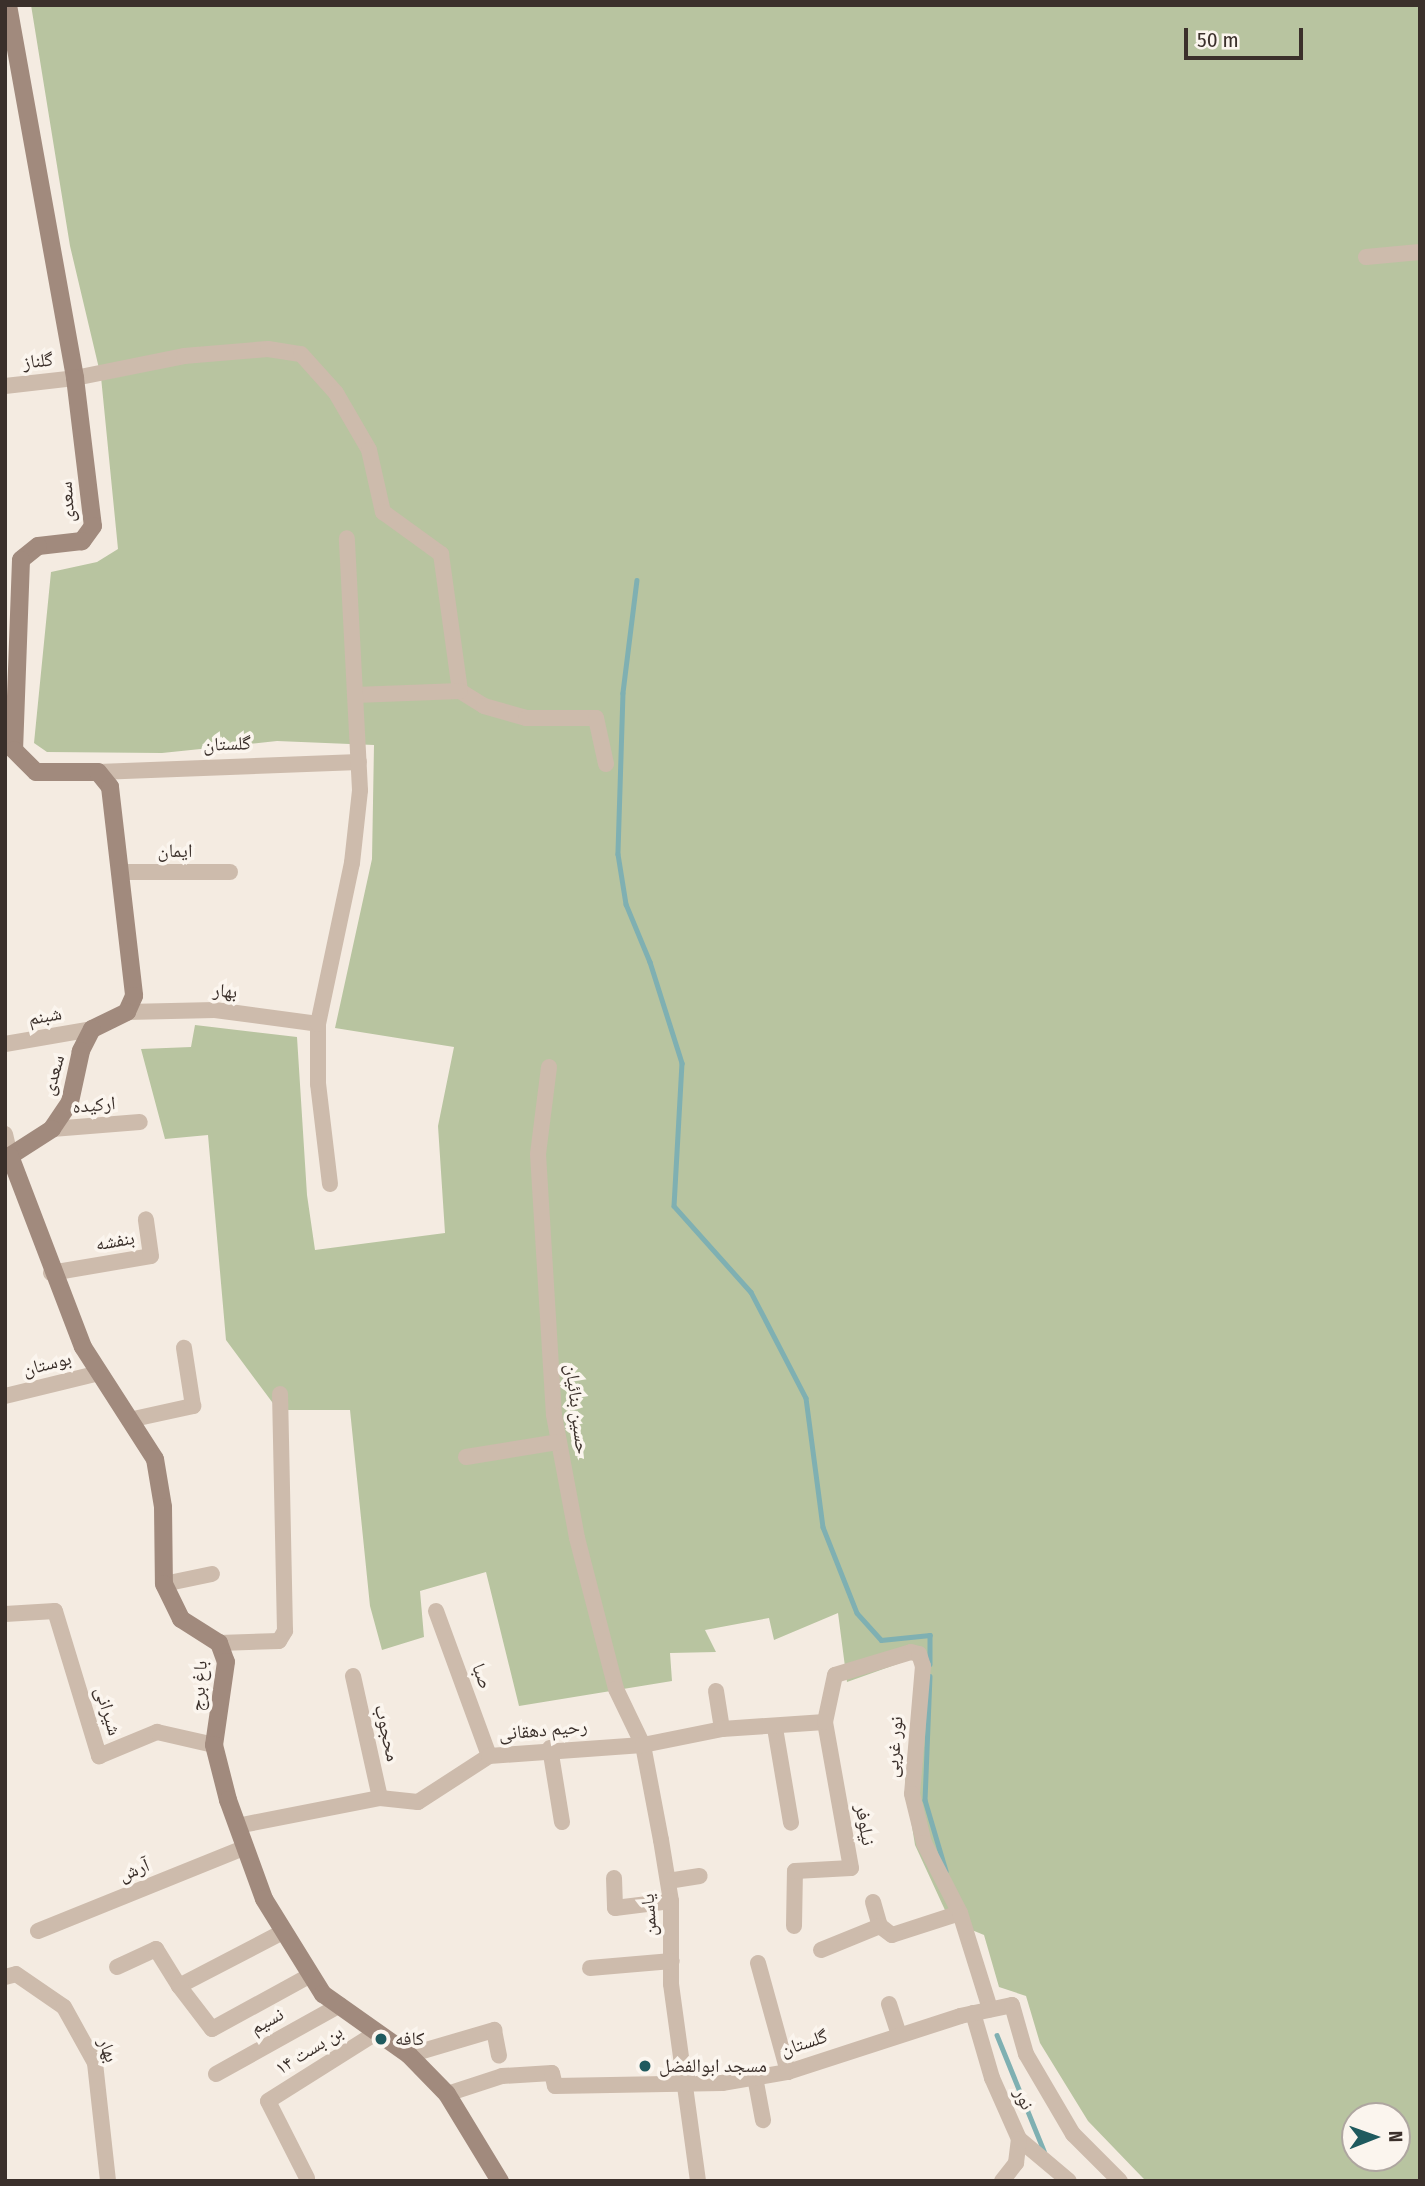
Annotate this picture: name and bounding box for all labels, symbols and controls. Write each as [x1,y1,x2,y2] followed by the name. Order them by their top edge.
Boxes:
[1187,14,1306,58] scale bar
[1197,27,1239,53] text: 50 m
[22,348,54,374] street label: گلناز
[54,481,80,523] street label: سعدی
[203,732,251,756] street label: گلستان
[158,840,192,862] street label: ایمان
[212,979,238,1003] street label: بهار
[26,1002,64,1030] street label: شبنم
[36,1052,70,1098] street label: سعدی
[71,1092,117,1118] street label: ارکیده
[94,1226,136,1256] street label: بنفشه
[20,1347,74,1381] street label: بوستان
[560,1363,594,1455] street label: حسین بنائیان
[186,1660,212,1712] street label: باغ برج
[467,1660,497,1692] street label: صبا
[90,1684,126,1738] street label: شیرانی
[369,1702,405,1764] street label: محجوب
[498,1715,588,1745] street label: رحیم دهقانی
[880,1715,908,1779] street label: نور غربى
[850,1803,880,1847] street label: نیلوفر
[115,1854,153,1886] street label: آرش
[636,1893,662,1937] street label: یاسمن
[246,2003,288,2039] street label: نسیم
[271,2020,347,2080] street label: بن بست ۱۴
[778,2025,830,2061] street label: گلستان
[395,2028,424,2050] place label: کافه
[373,2031,389,2047] marker: کافه
[93,2034,123,2066] street label: بهار
[659,2055,767,2077] place label: مسجد ابوالفضل
[637,2058,653,2074] marker: مسجد ابوالفضل
[1009,2085,1039,2113] street label: نور
[1341,2102,1411,2172] north arrow
[1384,2131,1407,2143] text: N

